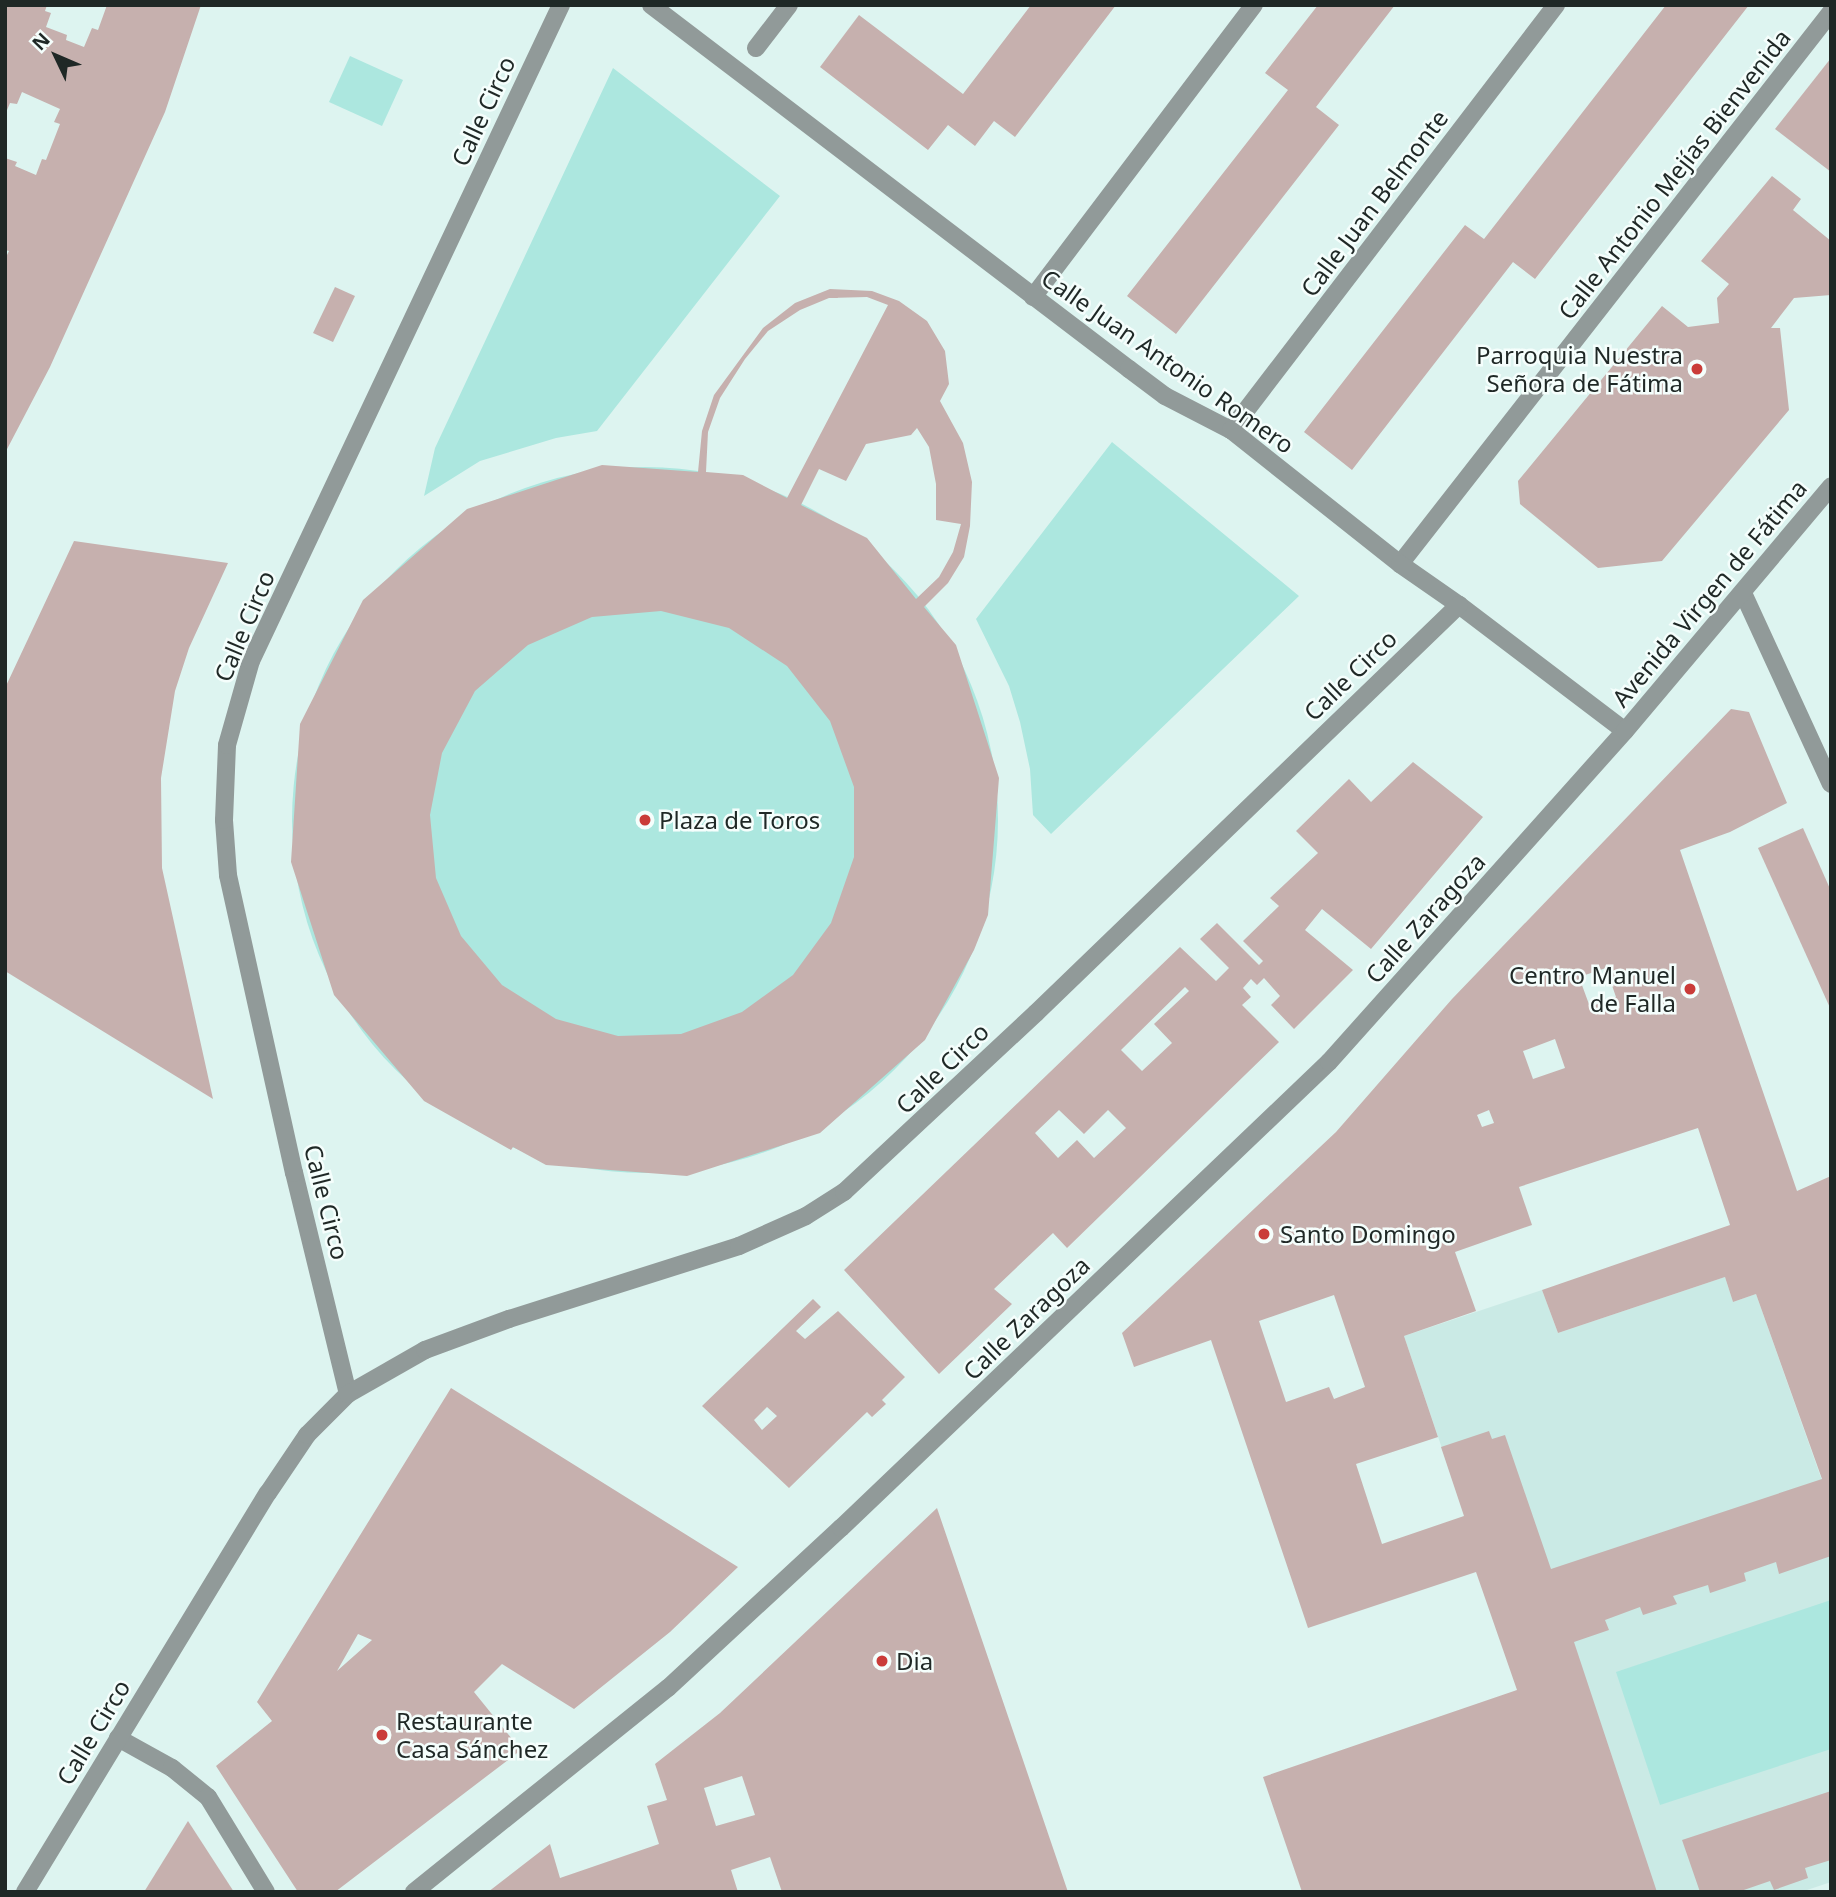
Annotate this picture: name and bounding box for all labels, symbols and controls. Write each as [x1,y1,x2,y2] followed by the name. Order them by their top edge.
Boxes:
[21,21,91,91] north arrow
[1552,23,1796,325] street label: Calle Antonio Mejías Bienvenida
[26,27,56,56] text: N
[445,52,521,170] street label: Calle Circo
[1294,104,1454,302] street label: Calle Juan Belmonte
[1036,263,1300,459] street label: Calle Juan Antonio Romero
[1476,341,1683,397] place label: Parroquia Nuestra Señora de Fátima
[1689,361,1705,377] marker: Parroquia Nuestra Señora de Fátima
[1606,474,1812,712] street label: Avenida Virgen de Fátima
[208,566,280,686] street label: Calle Circo
[1298,624,1402,726] street label: Calle Circo
[659,806,820,834] place label: Plaza de Toros
[637,812,653,828] marker: Plaza de Toros
[1359,847,1491,989] street label: Calle Zaragoza
[1509,961,1676,1017] place label: Centro Manuel de Falla
[1682,981,1698,997] marker: Centro Manuel de Falla
[890,1017,994,1119] street label: Calle Circo
[299,1141,355,1263] street label: Calle Circo
[1280,1220,1456,1248] place label: Santo Domingo
[1254,1224,1274,1244] marker: Santo Domingo
[957,1250,1095,1386] street label: Calle Zaragoza
[896,1647,933,1675] place label: Dia
[874,1653,890,1669] marker: Dia
[50,1674,136,1790] street label: Calle Circo
[396,1707,548,1763] place label: Restaurante Casa Sánchez
[374,1727,390,1743] marker: Restaurante Casa Sánchez

